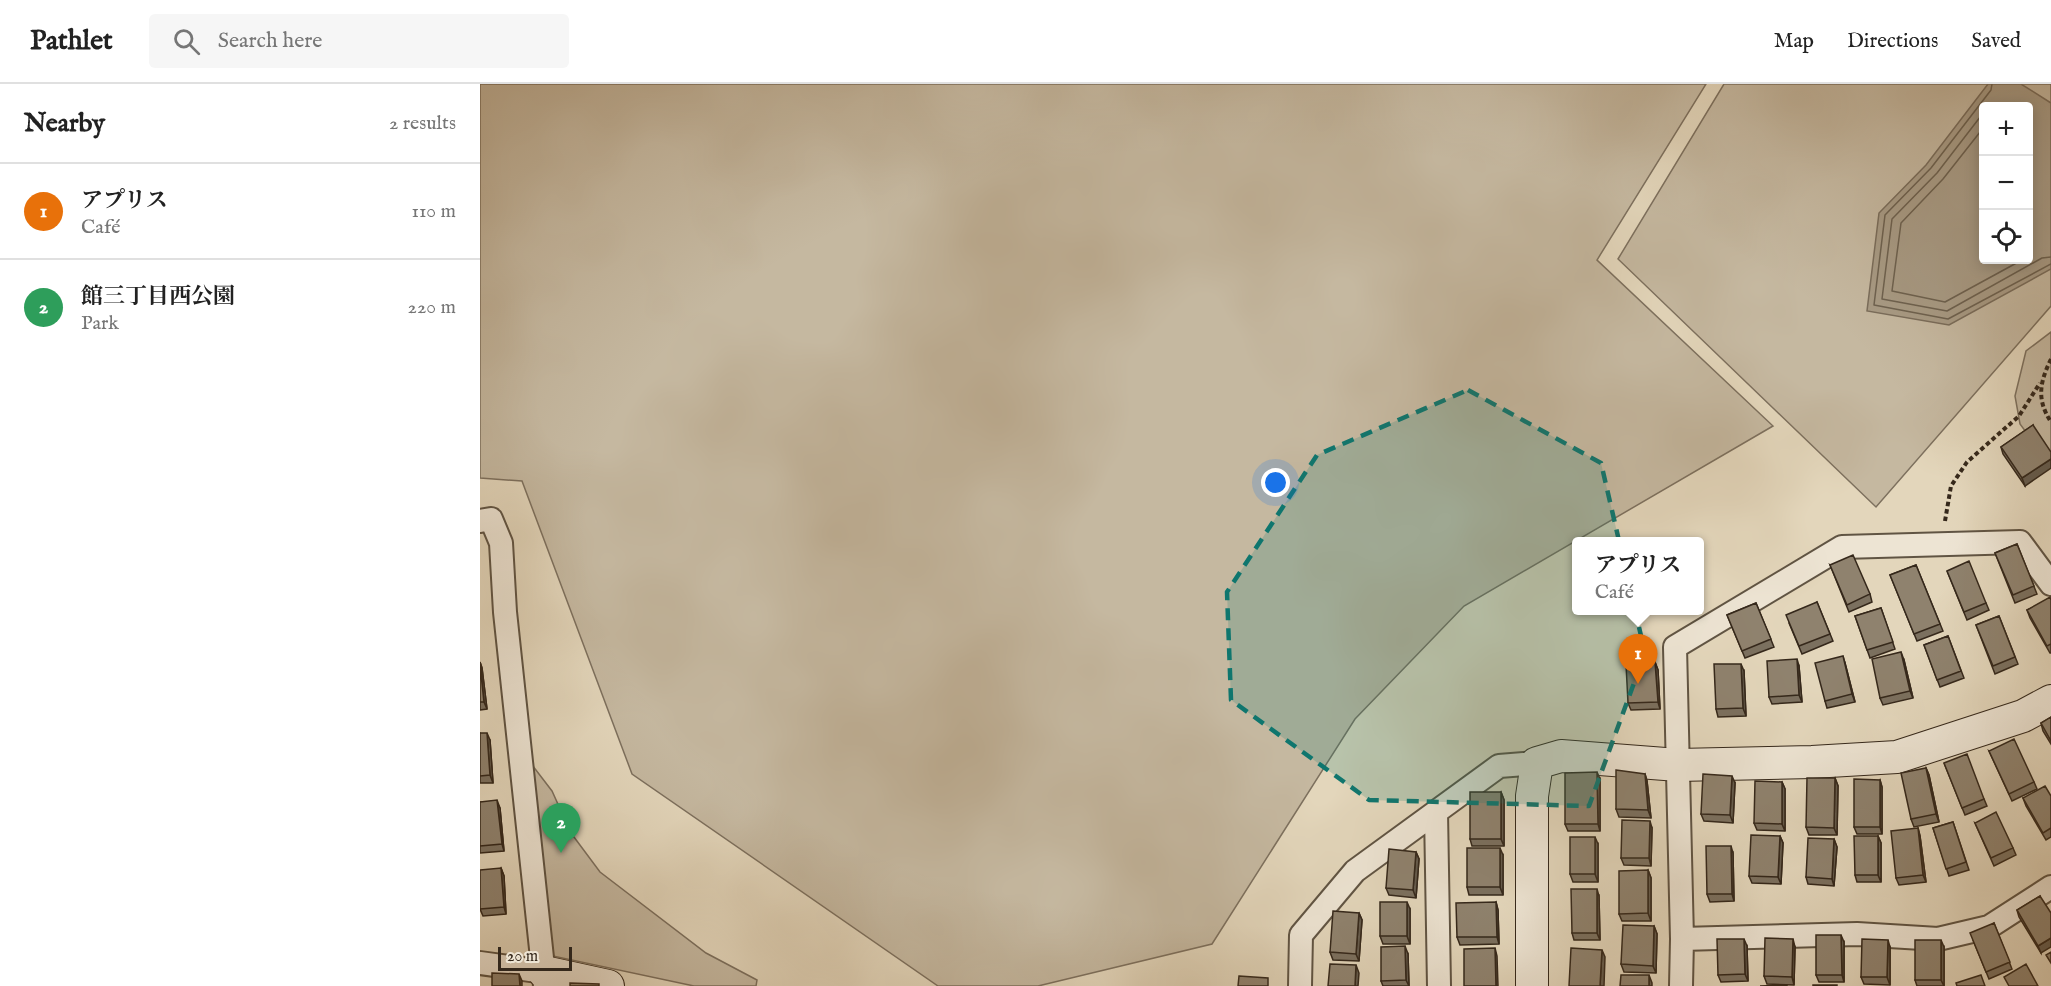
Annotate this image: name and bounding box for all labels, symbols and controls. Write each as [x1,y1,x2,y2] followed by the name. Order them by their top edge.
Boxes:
[149,14,569,68] search box
[30,24,113,59] text: Pathlet
[170,25,203,58] icon: search
[218,27,322,55] text: Search here
[1774,28,1814,55] text: Map
[1847,28,1938,55] text: Directions
[1971,28,2021,55] text: Saved
[1979,102,2033,264] map controls
[1979,102,2033,156] button: +
[24,107,105,140] text: Nearby
[389,111,456,136] text: 2 results
[1979,156,2033,210] button: −
[81,187,168,215] text: アプリス
[40,199,47,224] text: 1
[412,199,456,224] text: 110 m
[1979,210,2033,264] button: locate
[81,215,120,240] text: Café
[81,283,235,311] text: 館三丁目西公園
[39,295,48,320] text: 2
[408,295,456,320] text: 220 m
[81,311,119,336] text: Park
[1261,468,1290,497] your location
[1572,537,1704,615] popup
[1595,552,1681,580] text: アプリス
[1595,580,1634,605] text: Café
[1618,634,1658,684] pin: 1
[542,804,580,853] pin: 2
[498,944,572,972] scale bar
[507,947,538,967] text: 20 m

